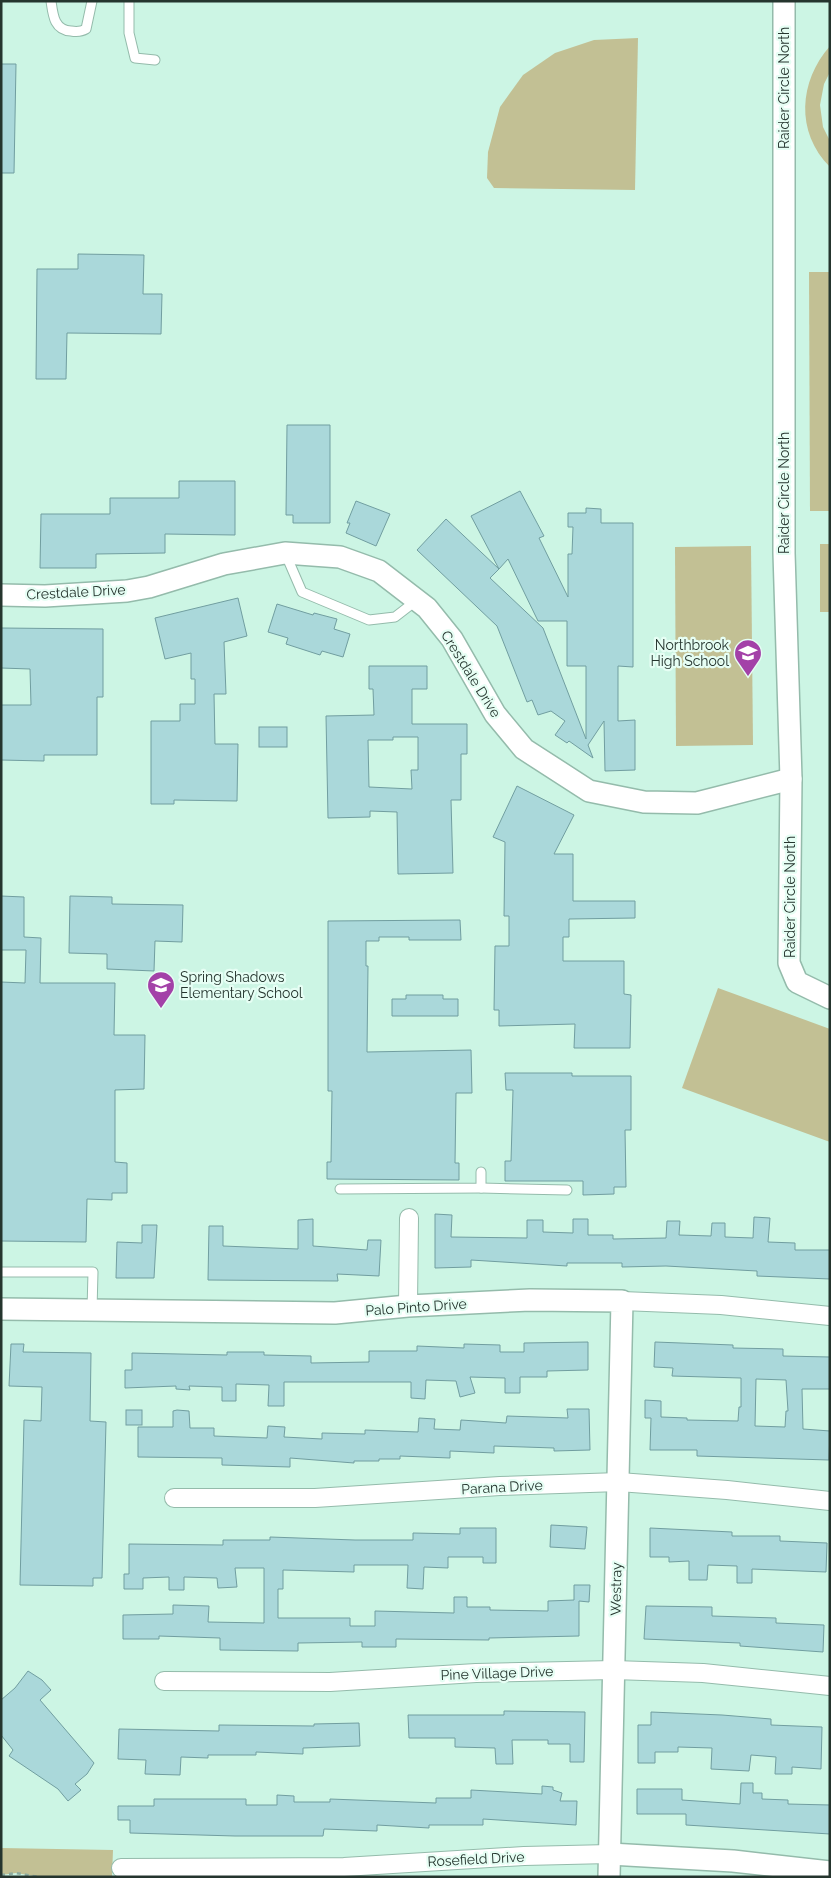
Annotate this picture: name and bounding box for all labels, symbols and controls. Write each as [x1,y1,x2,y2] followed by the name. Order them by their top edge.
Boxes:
[776,27,792,149] street label: Raider Circle North
[776,432,792,554] street label: Raider Circle North
[26,581,126,603] street label: Crestdale Drive
[438,628,504,720] street label: Crestdale Drive
[650,637,730,669] place label: Northbrook High School
[733,638,763,677] school or university icon: Northbrook High School
[782,836,798,958] street label: Raider Circle North
[180,969,303,1001] place label: Spring Shadows Elementary School
[146,970,176,1009] school or university icon: Spring Shadows Elementary School
[365,1295,467,1319] street label: Palo Pinto Drive
[461,1477,543,1497] street label: Parana Drive
[608,1562,624,1616] street label: Westray
[440,1663,554,1683] street label: Pine Village Drive
[427,1848,525,1870] street label: Rosefield Drive

